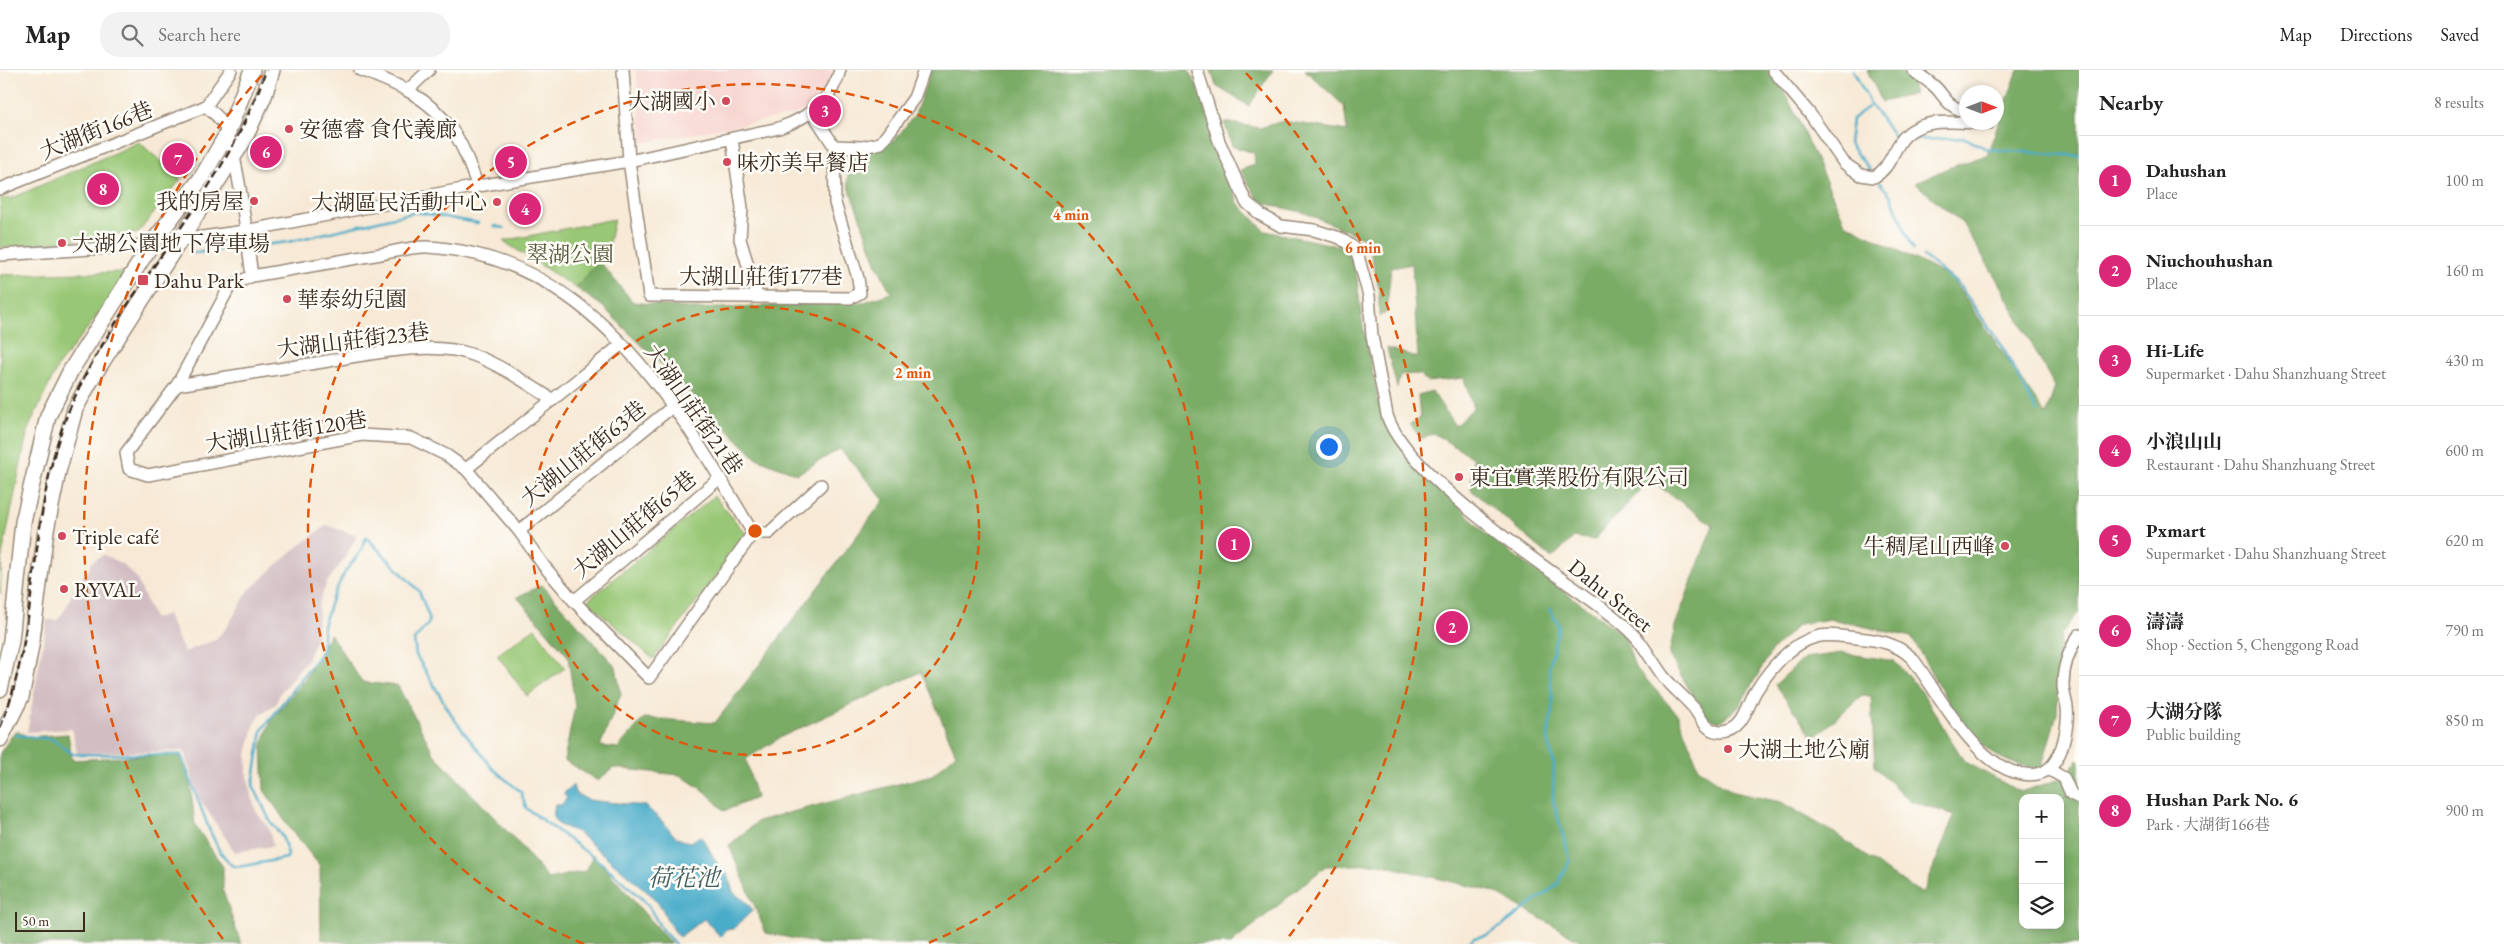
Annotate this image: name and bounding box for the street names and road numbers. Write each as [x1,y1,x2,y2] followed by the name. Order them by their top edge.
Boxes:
[35,95,157,166] street label: 大湖街166巷
[679,262,843,291] street label: 大湖山莊街177巷
[275,317,431,364] street label: 大湖山莊街23巷
[638,338,749,480] street label: 大湖山莊街21巷
[515,394,652,513] street label: 大湖山莊街63巷
[203,404,369,459] street label: 大湖山莊街120巷
[566,464,702,585] street label: 大湖山莊街65巷
[1562,552,1659,639] street label: Dahu Street

